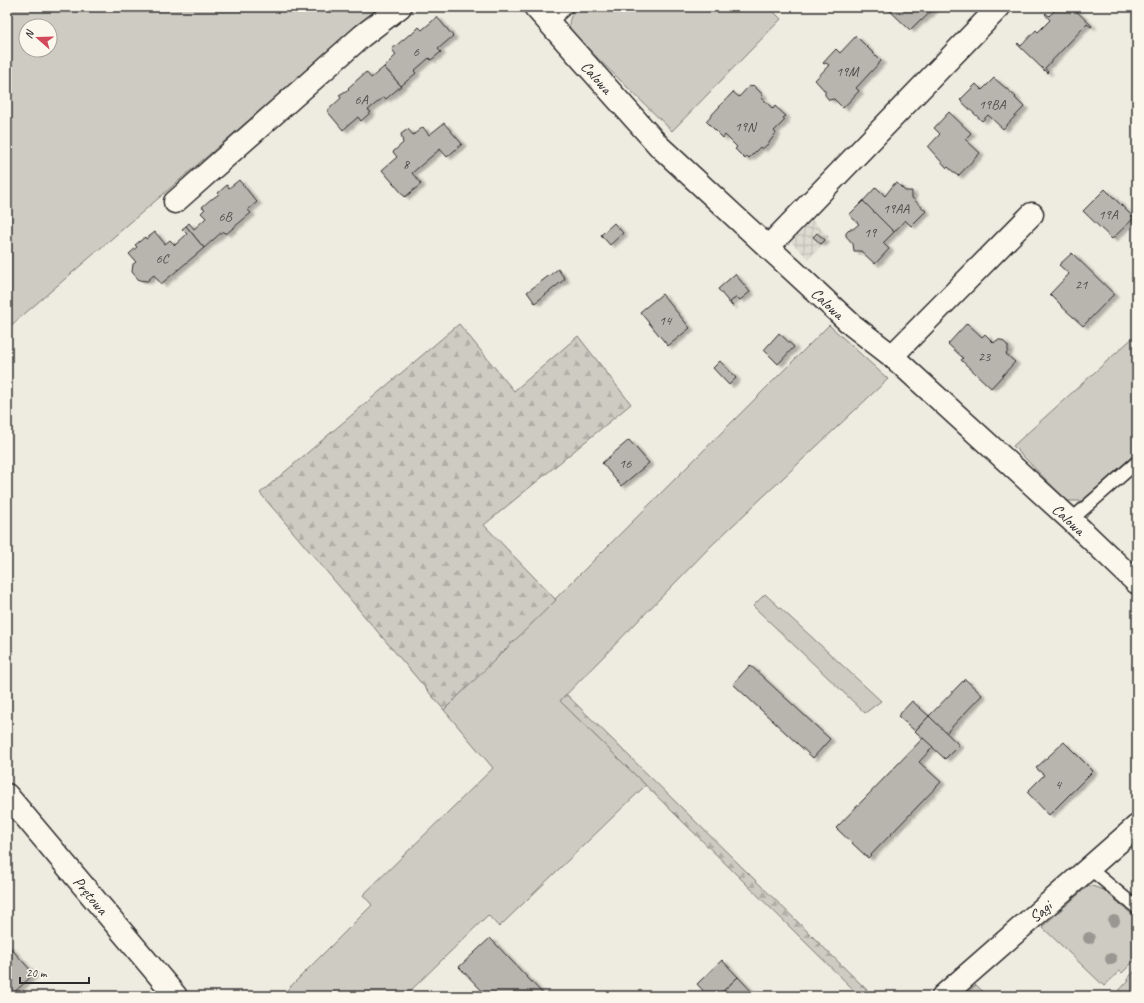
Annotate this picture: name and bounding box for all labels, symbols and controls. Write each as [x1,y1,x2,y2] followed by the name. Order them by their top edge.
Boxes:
[18,18,58,58] north arrow
[21,27,37,40] text: N
[413,43,420,60] house number: 6
[576,57,617,99] street label: Calowa
[836,63,860,80] house number: 19M
[354,91,369,108] house number: 6A
[979,96,1006,113] house number: 19BA
[735,118,758,135] house number: 19N
[403,156,411,173] house number: 8
[883,200,910,217] house number: 19AA
[1098,206,1119,223] house number: 19A
[218,208,234,225] house number: 6B
[864,224,878,241] house number: 19
[156,250,170,267] house number: 6C
[1075,276,1088,293] house number: 21
[807,284,849,325] street label: Calowa
[659,312,673,329] house number: 14
[978,348,992,365] house number: 23
[619,455,632,472] house number: 16
[1048,500,1090,541] street label: Calowa
[1055,776,1063,793] house number: 4
[68,872,113,920] street label: Prętowa
[1025,895,1058,927] street label: Sągi
[20,959,89,985] scale bar
[26,965,48,981] text: 20 m

